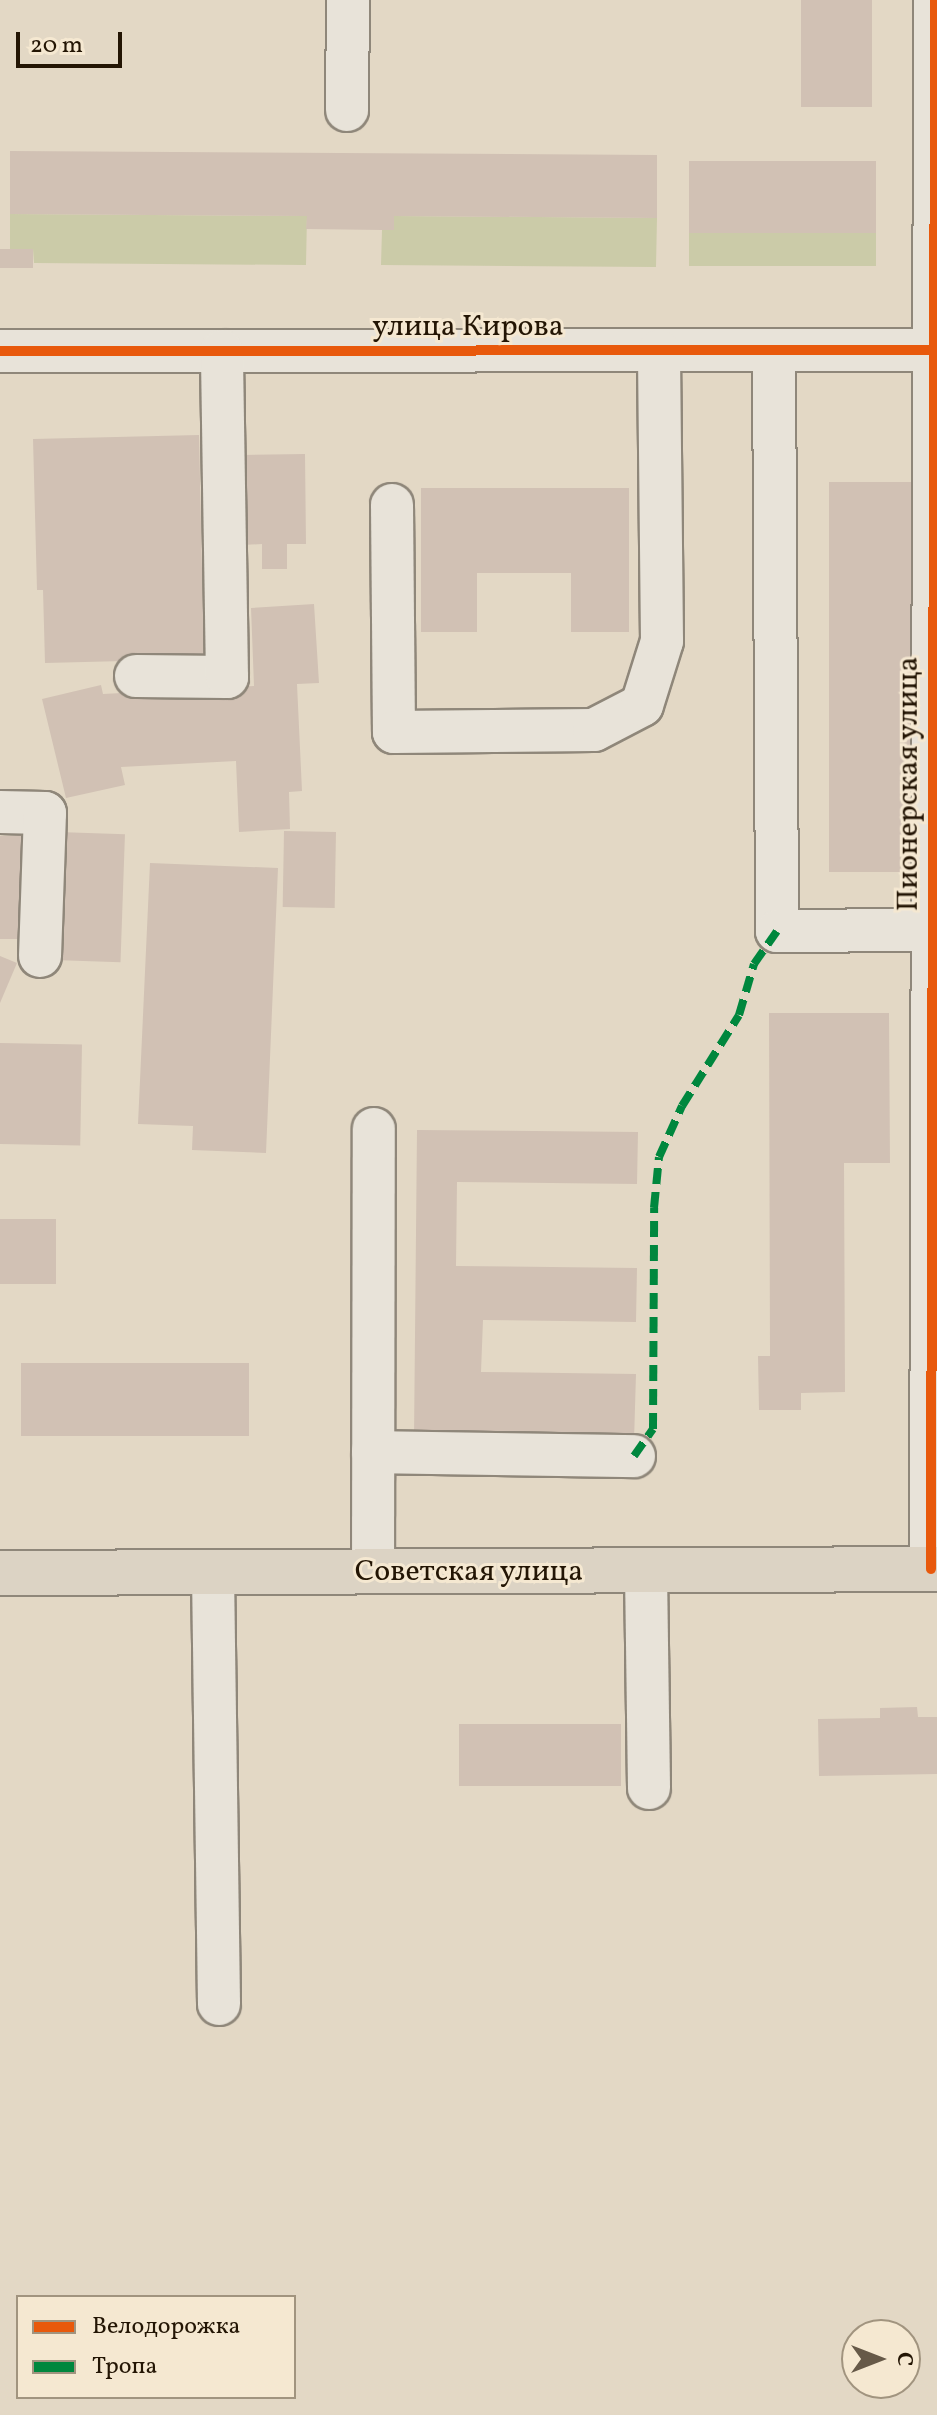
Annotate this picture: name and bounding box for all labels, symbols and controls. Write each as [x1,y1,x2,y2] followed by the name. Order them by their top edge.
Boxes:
[20,16,126,66] scale bar
[30,29,83,63] text: 20 m
[372,309,564,345] street label: улица Кирова
[891,656,927,912] street label: Пионерская улица
[354,1554,584,1590] street label: Советская улица
[16,2295,296,2399] legend
[92,2310,240,2344] text: Велодорожка
[841,2319,921,2399] north arrow
[92,2350,158,2384] text: Тропа
[888,2352,919,2366] text: С

